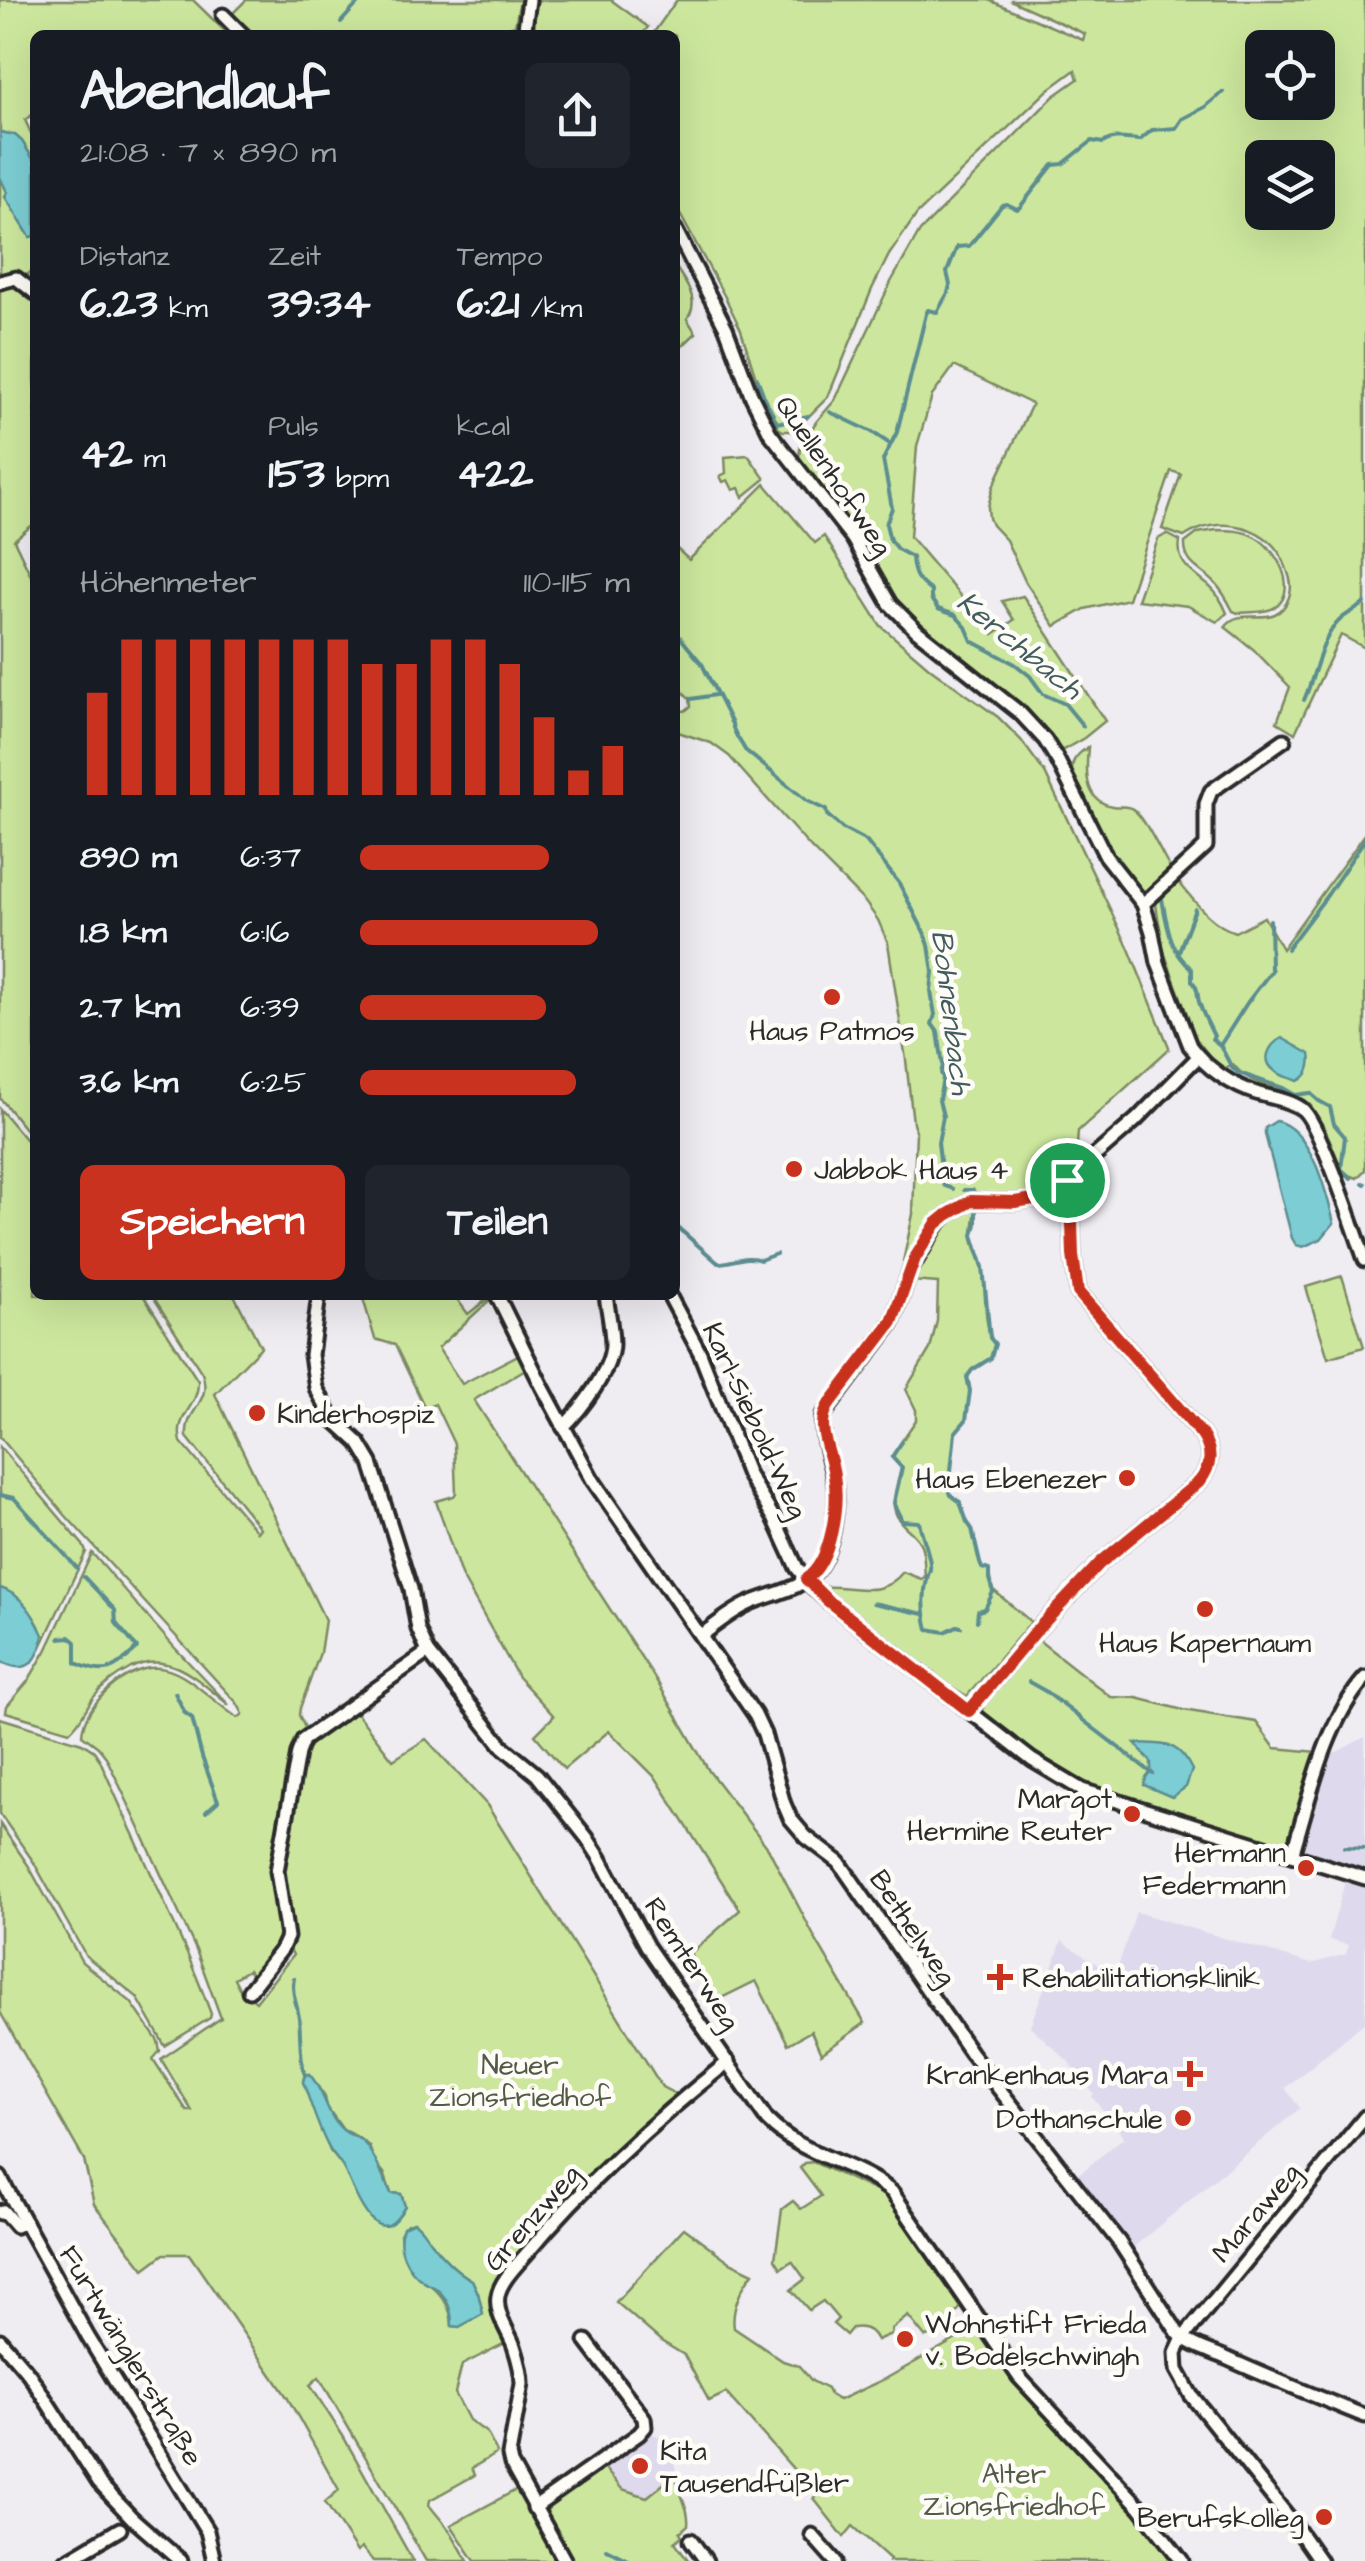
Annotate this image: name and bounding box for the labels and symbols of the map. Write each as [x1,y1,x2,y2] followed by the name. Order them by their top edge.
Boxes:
[765,388,902,564] street label: Quellenhofweg
[948,582,1092,710] water label: Kerchbach
[920,928,982,1098] water label: Bohnenbach
[821,986,843,1008] marker: Haus Patmos
[749,1012,915,1051] place label: Haus Patmos
[1025,1138,1110,1223] pin
[814,1151,1008,1190] place label: Jabbok Haus 4
[783,1158,805,1180] marker: Jabbok Haus 4
[691,1316,817,1525] street label: Karl-Siebold-Weg
[277,1395,435,1434] place label: Kinderhospiz
[246,1402,268,1424] marker: Kinderhospiz
[915,1460,1107,1499] place label: Haus Ebenezer
[1116,1467,1138,1489] marker: Haus Ebenezer
[1194,1598,1216,1620] marker: Haus Kapernaum
[1099,1624,1311,1663] place label: Haus Kapernaum
[907,1780,1113,1851] place label: Margot Hermine Reuter
[1121,1803,1143,1825] marker: Margot Hermine Reuter
[1142,1834,1286,1905] place label: Hermann Federmann
[1295,1857,1317,1879] marker: Hermann Federmann
[859,1862,966,1994] street label: Bethelweg
[633,1890,749,2038] street label: Remterweg
[1022,1959,1260,1998] place label: Rehabilitationsklinik
[987,1964,1013,1990] marker: Rehabilitationsklinik
[429,2046,611,2117] park label: Neuer Zionsfriedhof
[926,2056,1168,2095] place label: Krankenhaus Mara
[1177,2061,1203,2087] marker: Krankenhaus Mara
[996,2100,1163,2139] place label: Dothanschule
[1172,2107,1194,2129] marker: Dothanschule
[1203,2155,1310,2272] street label: Maraweg
[475,2156,590,2281] street label: Grenzweg
[49,2238,212,2474] street label: Furtwänglerstraße
[925,2305,1147,2377] place label: Wohnstift Frieda v. Bodelschwingh
[894,2328,916,2350] marker: Wohnstift Frieda v. Bodelschwingh
[660,2432,849,2503] place label: Kita Tausendfüßler
[629,2455,651,2477] marker: Kita Tausendfüßler
[923,2455,1105,2526] park label: Alter Zionsfriedhof
[1137,2499,1304,2539] place label: Berufskolleg
[1313,2506,1335,2528] marker: Berufskolleg

